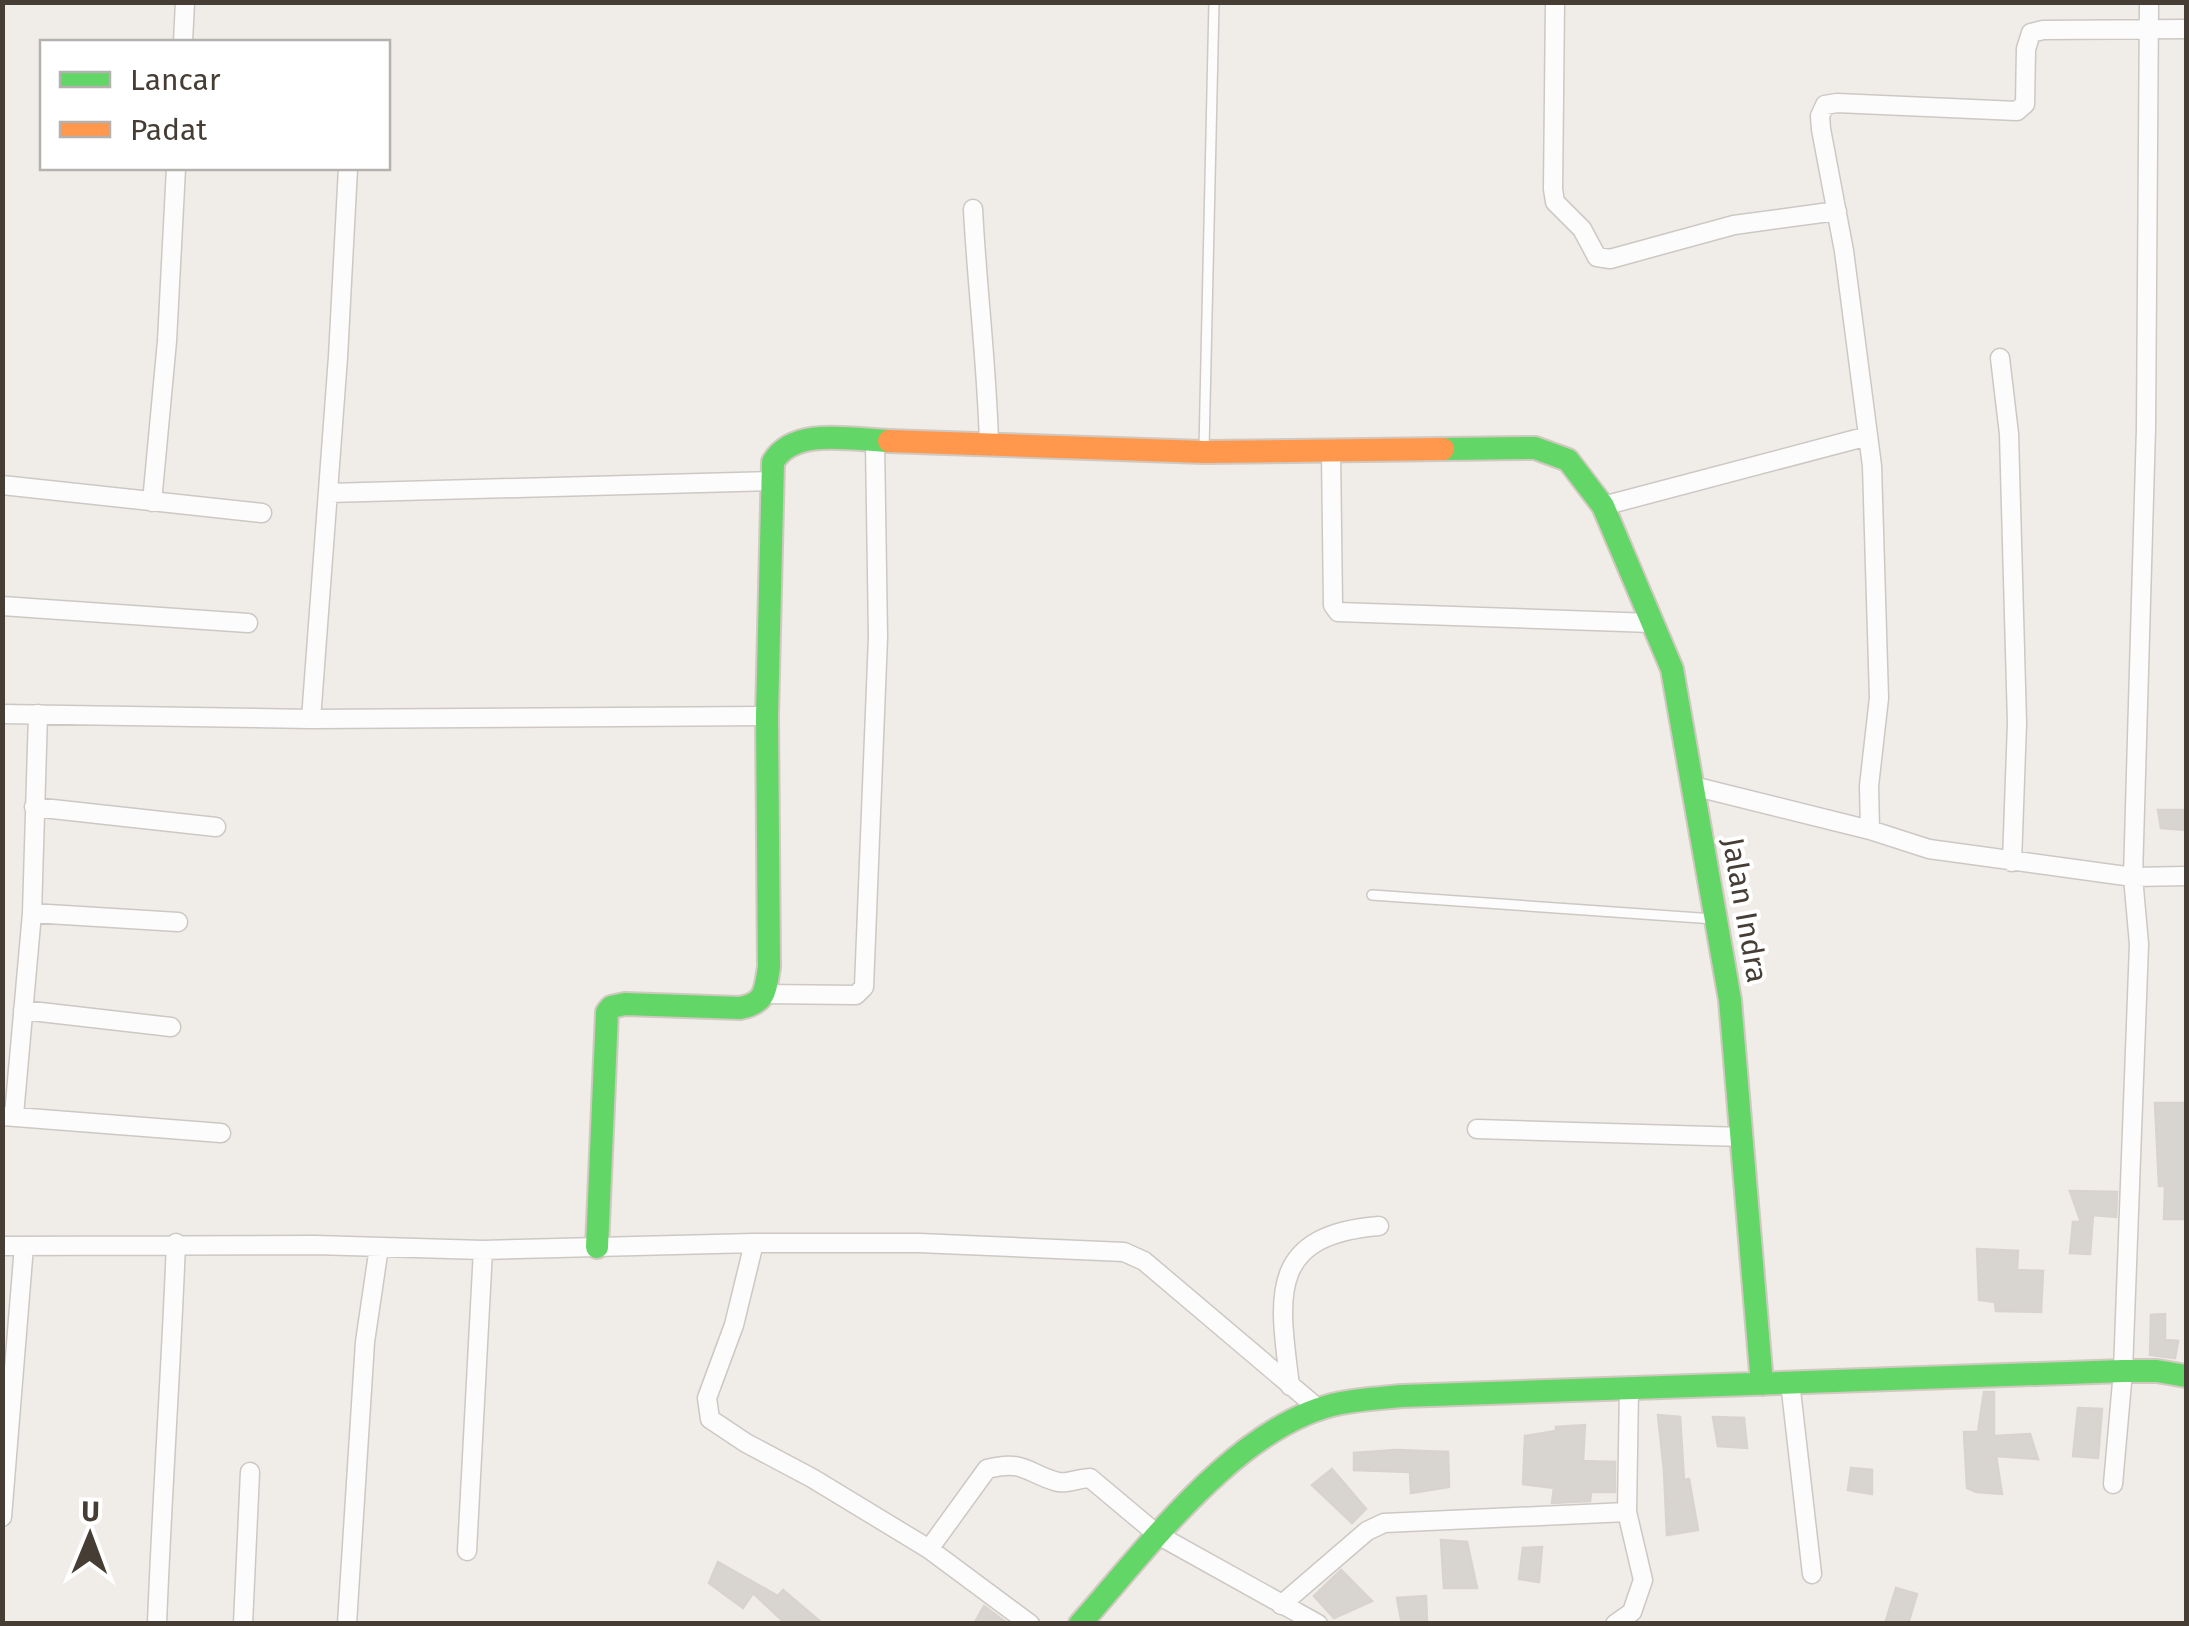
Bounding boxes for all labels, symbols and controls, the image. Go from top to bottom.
legend [40,40,390,170]
text: Lancar [130,62,221,98]
text: Padat [130,112,207,148]
street label: Jalan Indra [1715,835,1775,985]
north arrow [40,1486,140,1586]
text: U [81,1495,100,1528]

